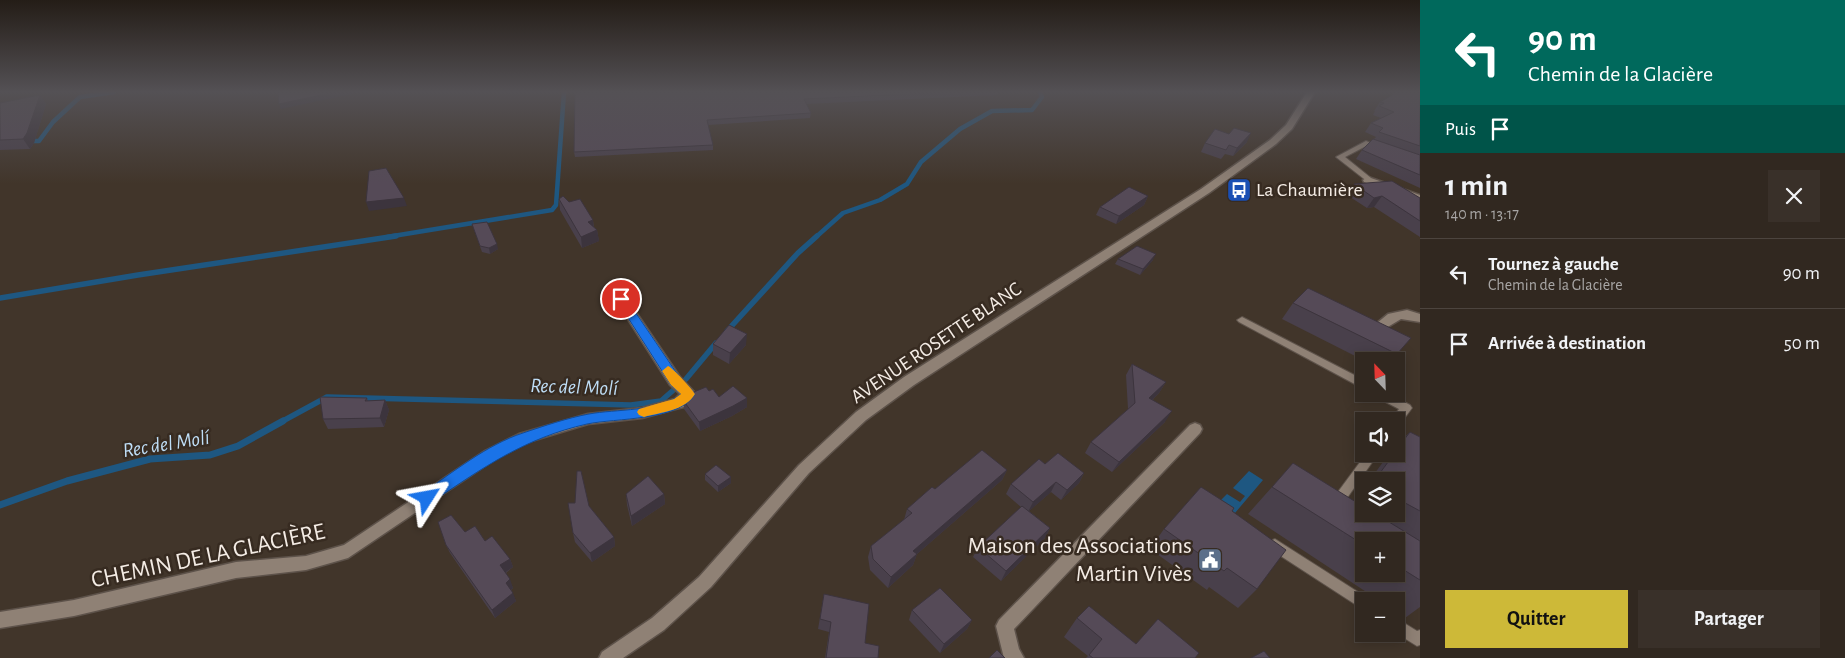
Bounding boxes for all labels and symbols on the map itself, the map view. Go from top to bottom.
bus stop icon: La Chaumière [1226,177,1252,203]
place label: La Chaumière [1256,180,1363,200]
pin [600,278,642,320]
street label: AVENUE ROSETTE BLANC [847,279,1025,407]
north arrow [1355,352,1405,402]
water label: Rec del Molí [530,375,620,399]
water label: Rec del Molí [121,427,212,461]
position arrow [400,471,452,523]
street label: CHEMIN DE LA GLACIÈRE [89,517,327,593]
place label: Maison des Associations Martin Vivès [967,534,1192,586]
public building icon: Maison des Associations Martin Vivès [1197,547,1223,573]

